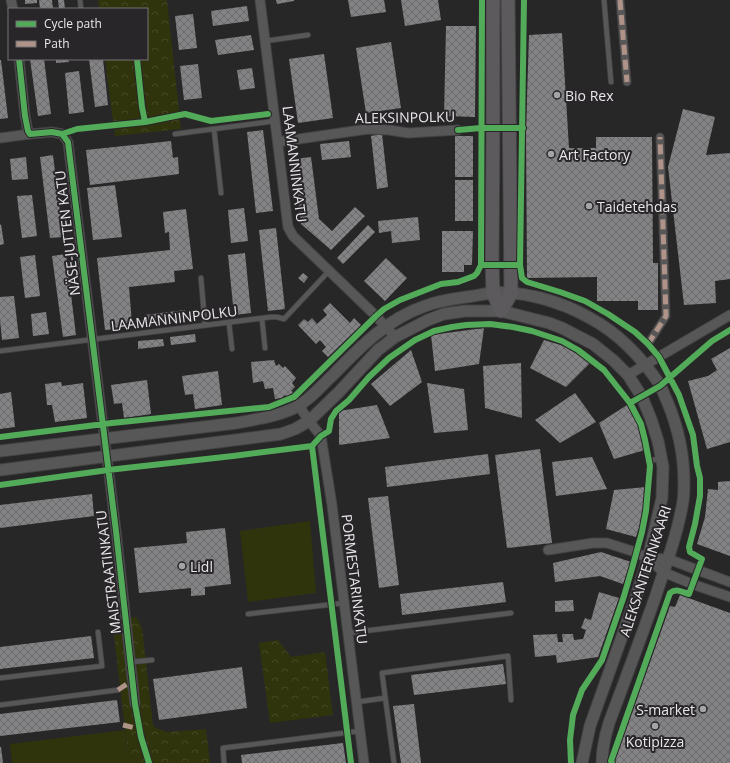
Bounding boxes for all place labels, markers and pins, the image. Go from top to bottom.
place label: Bio Rex [565,86,614,105]
marker: Bio Rex [552,90,562,100]
place label: Art Factory [559,145,631,164]
marker: Art Factory [546,149,556,159]
place label: Taidetehdas [597,197,677,216]
marker: Taidetehdas [584,201,594,211]
place label: Lidl [190,557,213,576]
marker: Lidl [177,561,187,571]
place label: S-market [636,700,695,719]
marker: S-market [698,704,708,714]
marker: Kotipizza [650,721,660,731]
place label: Kotipizza [626,732,684,751]

